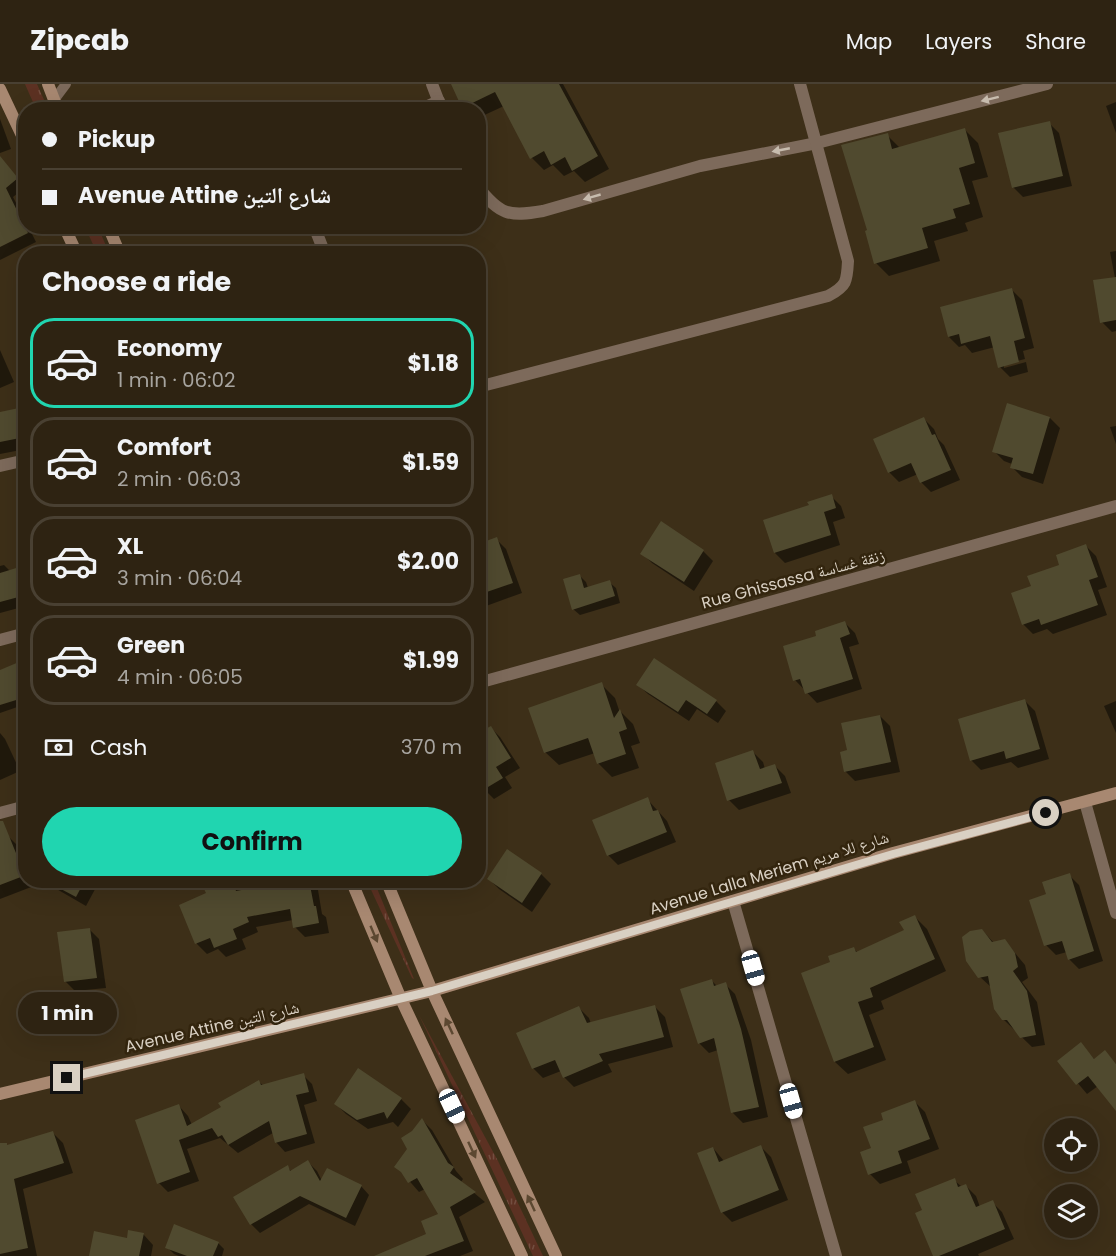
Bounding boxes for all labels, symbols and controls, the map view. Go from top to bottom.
text: Zipcab [30,21,129,60]
text: Map [846,27,892,56]
text: Layers [925,27,992,56]
text: Share [1025,27,1086,56]
one-way arrow [981,94,1000,104]
text: Pickup [78,124,155,155]
one-way arrow [771,146,790,155]
text: Avenue Attine شارع التين [78,180,331,211]
one-way arrow [583,193,601,202]
text: Choose a ride [42,263,231,300]
text: Economy [117,333,222,364]
icon: car [45,336,99,390]
text: $1.18 [408,348,459,379]
text: 1 min · 06:02 [117,366,236,394]
text: Comfort [117,432,211,463]
icon: car [45,435,99,489]
text: $1.59 [402,447,459,478]
text: 2 min · 06:03 [117,465,241,493]
text: XL [117,531,143,562]
icon: car [45,534,99,588]
street label: Rue Ghissassa زنقة غساسة [699,543,887,615]
text: $2.00 [397,546,459,577]
text: 3 min · 06:04 [117,564,242,592]
text: Green [117,630,185,661]
icon: car [45,633,99,687]
text: $1.99 [403,645,459,676]
text: 4 min · 06:05 [117,663,243,691]
icon: cash [42,731,75,764]
text: Cash [90,732,147,763]
text: 370 m [401,733,462,761]
route start [1032,799,1059,826]
button: Confirm [42,807,462,876]
street label: Avenue Lalla Meriem شارع للا مريم [647,826,891,920]
one-way arrow [369,926,379,944]
car [739,948,767,988]
callout: 1 min [17,991,116,1033]
street label: Avenue Attine شارع التين [123,996,301,1058]
text: 1 min [41,999,94,1027]
one-way arrow [444,1018,453,1035]
route end [53,1064,80,1091]
car [777,1081,805,1121]
car [436,1086,468,1126]
map controls [1044,1118,1098,1238]
button: locate [1044,1118,1098,1172]
one-way arrow [468,1141,477,1158]
button: layers [1044,1184,1098,1238]
one-way arrow [527,1194,536,1211]

